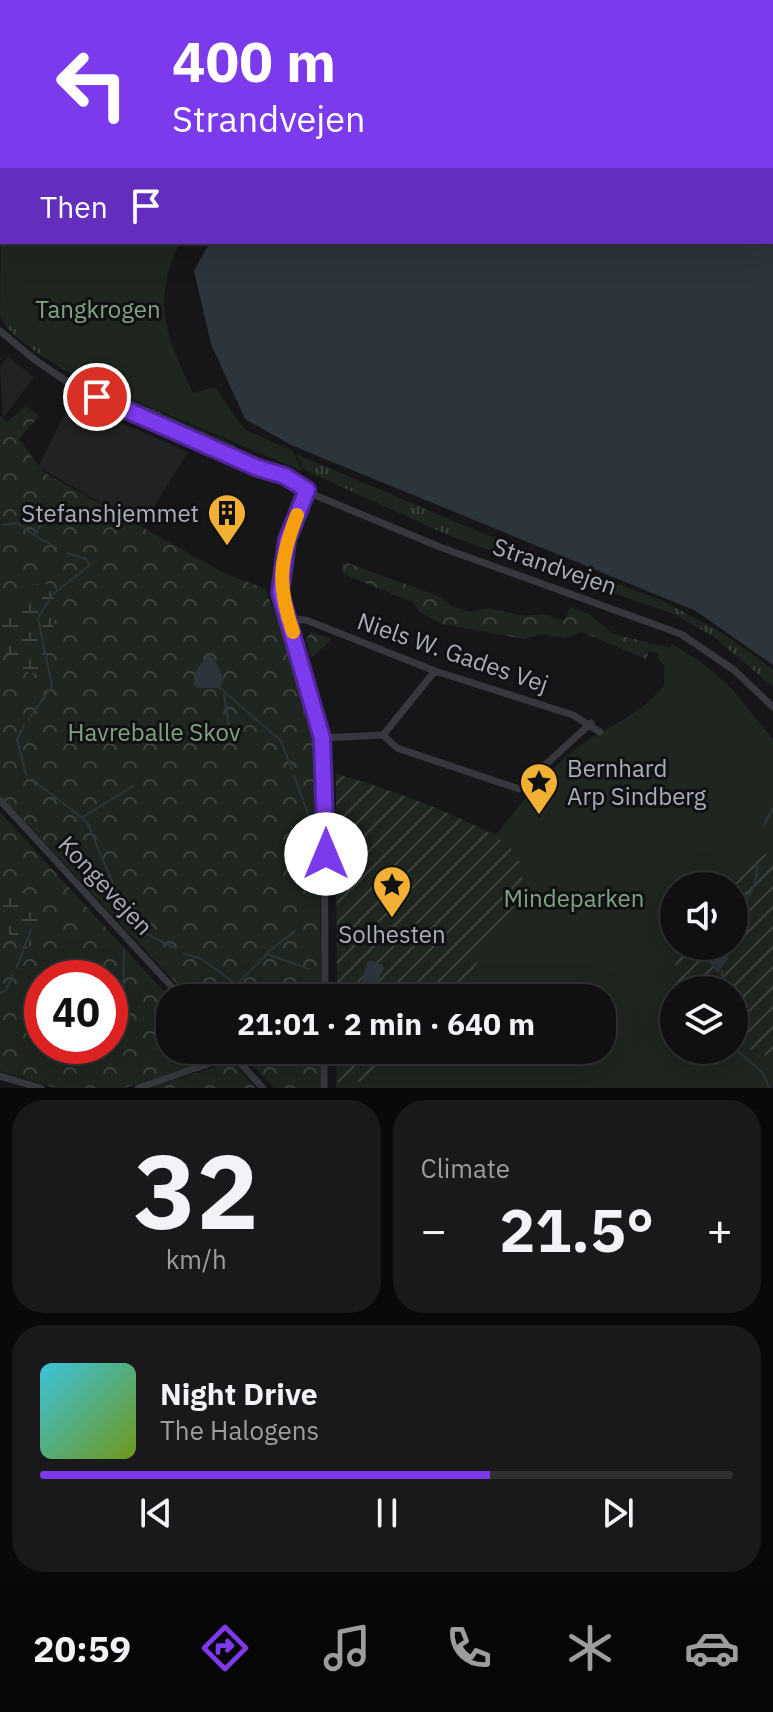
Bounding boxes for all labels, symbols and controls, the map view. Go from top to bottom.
text: 400 m [172,25,336,97]
icon: left [40,32,144,136]
text: Strandvejen [172,95,366,142]
icon: arrive [124,184,168,228]
text: Then [40,187,108,226]
park label: Tangkrogen [35,293,161,325]
pin [63,363,131,431]
icon: arrive [75,375,119,419]
building icon: Stefanshjemmet [206,492,248,547]
place label: Stefanshjemmet [21,497,199,529]
street label: Strandvejen [489,530,621,602]
street label: Niels W. Gades Vej [353,604,553,700]
park label: Havreballe Skov [67,716,241,748]
place label: Bernhard Arp Sindberg [567,752,707,812]
place icon: Bernhard Arp Sindberg [518,761,560,816]
position arrow [284,812,368,896]
street label: Kongevejen [52,828,160,942]
place icon: Solhesten [371,864,413,919]
map controls [660,872,748,1064]
button: sound [660,872,748,960]
park label: Mindeparken [504,882,644,914]
place label: Solhesten [338,918,446,950]
speed limit sign: 40 [24,960,128,1064]
button: layers [660,976,748,1064]
text: 21:01 · 2 min · 640 m [237,1004,535,1043]
text: 32 [134,1122,259,1258]
text: Climate [421,1151,510,1185]
text: 21.5° [499,1190,654,1269]
text: − [421,1201,447,1258]
text: + [707,1201,733,1258]
text: km/h [166,1242,227,1276]
text: Night Drive [160,1374,318,1413]
text: The Halogens [160,1413,319,1447]
icon: previous [134,1491,178,1535]
icon: pause [365,1491,409,1535]
icon: next [596,1491,640,1535]
icon: directions [197,1620,253,1676]
icon: music [319,1620,375,1676]
icon: phone [441,1620,497,1676]
icon: climate [562,1620,618,1676]
icon: car [684,1620,740,1676]
text: 20:59 [33,1625,131,1672]

